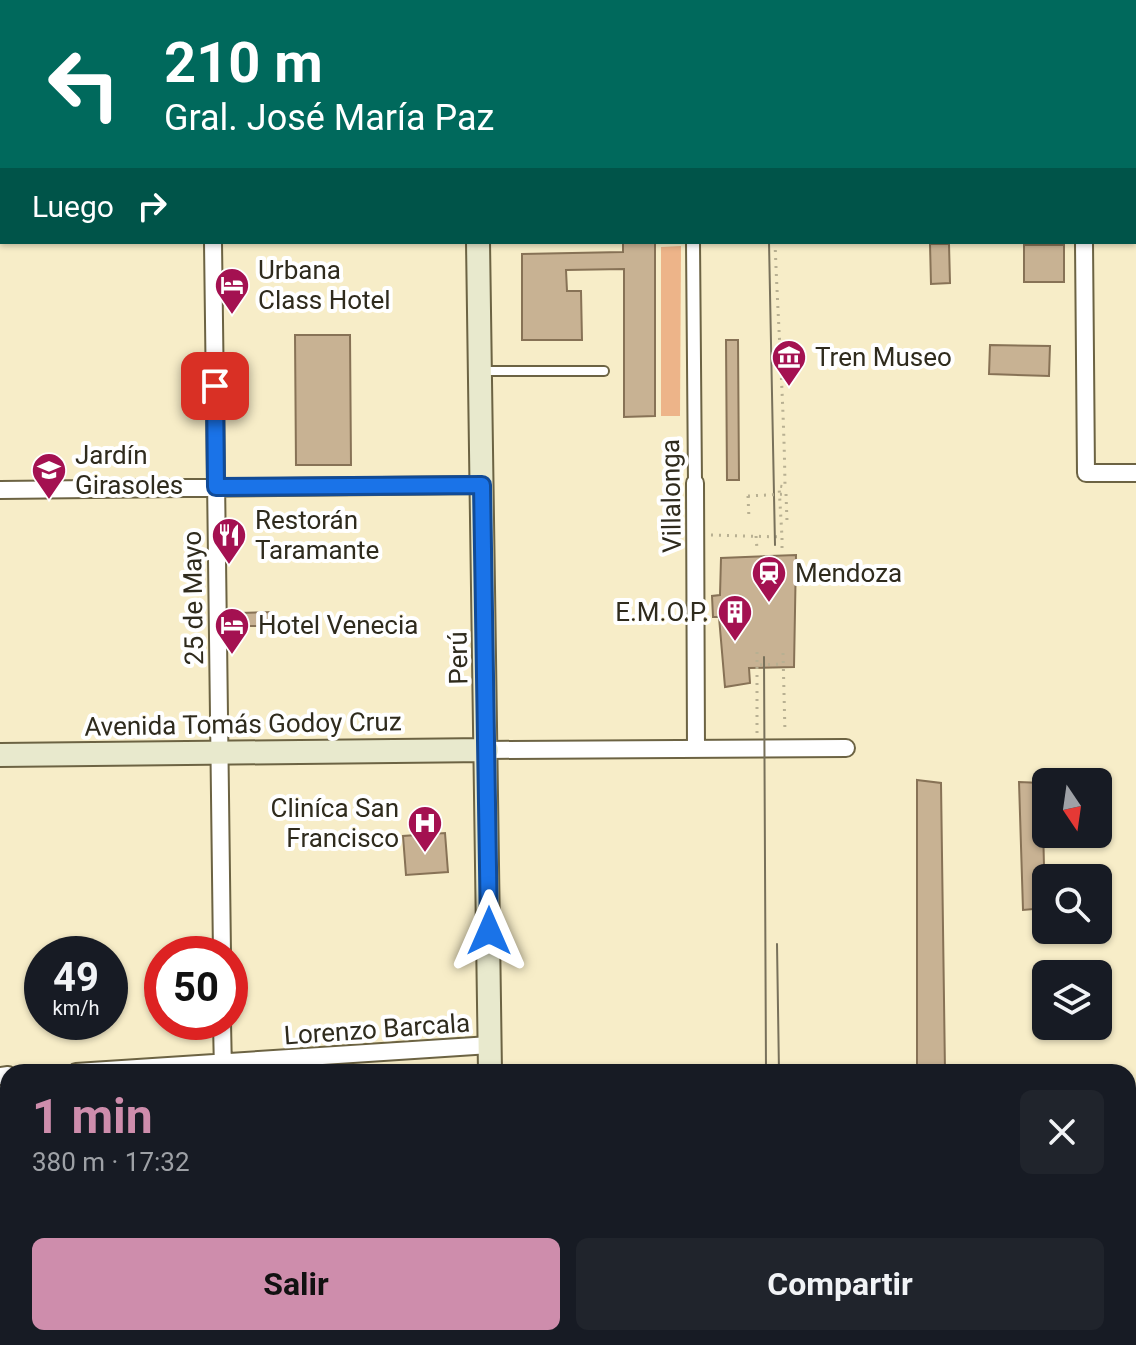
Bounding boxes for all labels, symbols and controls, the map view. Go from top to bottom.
text: 210 m [164,30,323,96]
icon: left [32,32,136,136]
text: Gral. José María Paz [164,97,494,139]
icon: right [130,184,174,228]
text: Luego [32,189,114,224]
place label: Urbana Class Hotel [258,255,391,315]
hotel icon: Urbana Class Hotel [213,266,251,316]
museum icon: Tren Museo [770,338,808,388]
place label: Tren Museo [815,342,952,372]
pin [181,352,249,420]
icon: arrive [193,364,237,408]
street label: Villalonga [655,439,687,553]
place label: Jardín Girasoles [75,440,183,500]
school or university icon: Jardín Girasoles [30,451,68,501]
place label: Restorán Taramante [255,505,379,565]
restaurant icon: Restorán Taramante [210,516,248,566]
street label: 25 de Mayo [177,531,209,665]
station icon: Mendoza [750,554,788,604]
place label: Mendoza [795,558,902,588]
building icon: E.M.O.P. [716,593,754,643]
place label: E.M.O.P. [615,597,709,627]
hotel icon: Hotel Venecia [213,606,251,656]
place label: Hotel Venecia [258,610,418,640]
street label: Perú [443,631,473,685]
street label: Avenida Tomás Godoy Cruz [84,706,402,742]
north arrow [1032,768,1112,848]
map controls [1032,768,1112,1040]
place label: Cliníca San Francisco [270,793,399,853]
hospital icon: Cliníca San Francisco [406,804,444,854]
button: search [1032,864,1112,944]
position arrow [447,889,531,973]
speed limit sign: 50 [144,936,248,1040]
text: 49 [53,954,99,1001]
button: layers [1032,960,1112,1040]
text: km/h [53,996,99,1020]
street label: Lorenzo Barcala [283,1008,471,1050]
text: 1 min [32,1088,153,1145]
button: close [1020,1090,1104,1174]
text: 380 m · 17:32 [32,1147,190,1177]
button: Salir [32,1238,560,1330]
button: Compartir [576,1238,1104,1330]

